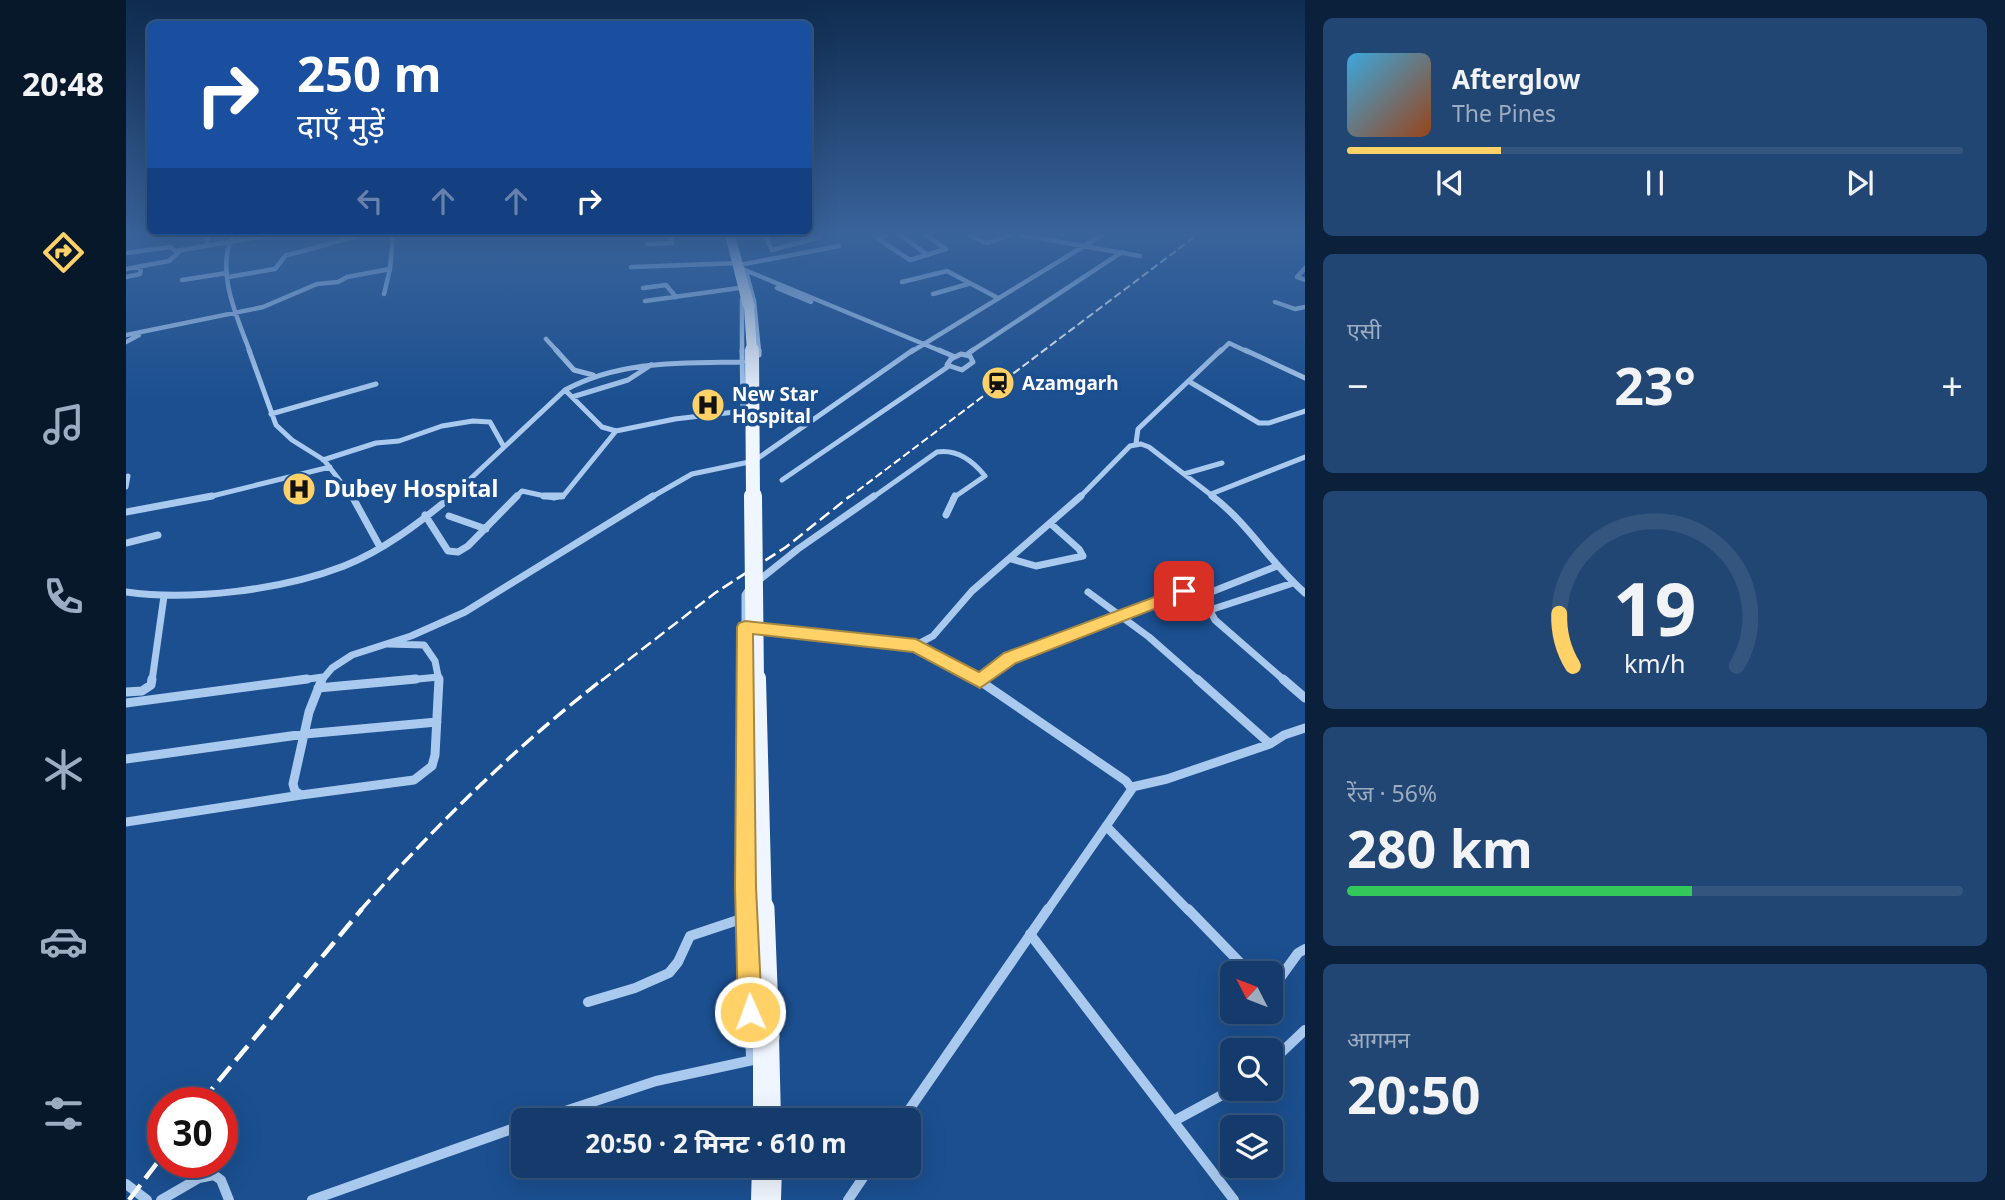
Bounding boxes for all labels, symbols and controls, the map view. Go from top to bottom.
text: 250 m [297,40,442,106]
icon: right [182,49,273,140]
text: Afterglow [1452,61,1580,97]
text: 20:48 [22,62,104,105]
text: The Pines [1452,97,1556,129]
text: दाएँ मुड़ें [297,103,385,146]
icon: previous [1431,164,1469,202]
icon: pause [1636,164,1674,202]
icon: next [1841,164,1879,202]
icon: left [351,182,389,220]
icon: ahead [424,182,462,220]
icon: ahead [497,182,535,220]
icon: right [570,182,608,220]
icon: directions [39,228,88,277]
text: एसी [1347,314,1381,346]
text: 23° [1614,349,1696,420]
text: − [1347,359,1369,411]
text: + [1941,359,1963,411]
station icon: Azamgarh [979,364,1017,402]
place label: Azamgarh [1022,370,1119,396]
place label: New Star Hospital [732,381,819,429]
hospital icon: New Star Hospital [689,386,727,424]
icon: music [39,400,88,449]
hospital icon: Dubey Hospital [280,470,318,508]
place label: Dubey Hospital [324,472,498,504]
text: 19 [1613,558,1697,657]
pin [1154,561,1214,621]
icon: phone [39,572,88,621]
icon: arrive [1165,572,1203,610]
text: km/h [1624,646,1686,680]
icon: climate [39,745,88,794]
text: रेंज · 56% [1347,777,1437,809]
text: 280 km [1347,812,1533,883]
icon: car [39,917,88,966]
north arrow [1220,961,1283,1024]
map controls [1220,961,1283,1178]
position arrow [713,975,787,1049]
text: आगमन [1347,1023,1410,1055]
button: search [1220,1038,1283,1101]
text: 20:50 [1347,1058,1481,1129]
speed limit sign: 30 [147,1087,238,1178]
icon: filters [39,1089,88,1138]
button: layers [1220,1115,1283,1178]
text: 20:50 · 2 मिनट · 610 m [585,1125,847,1161]

